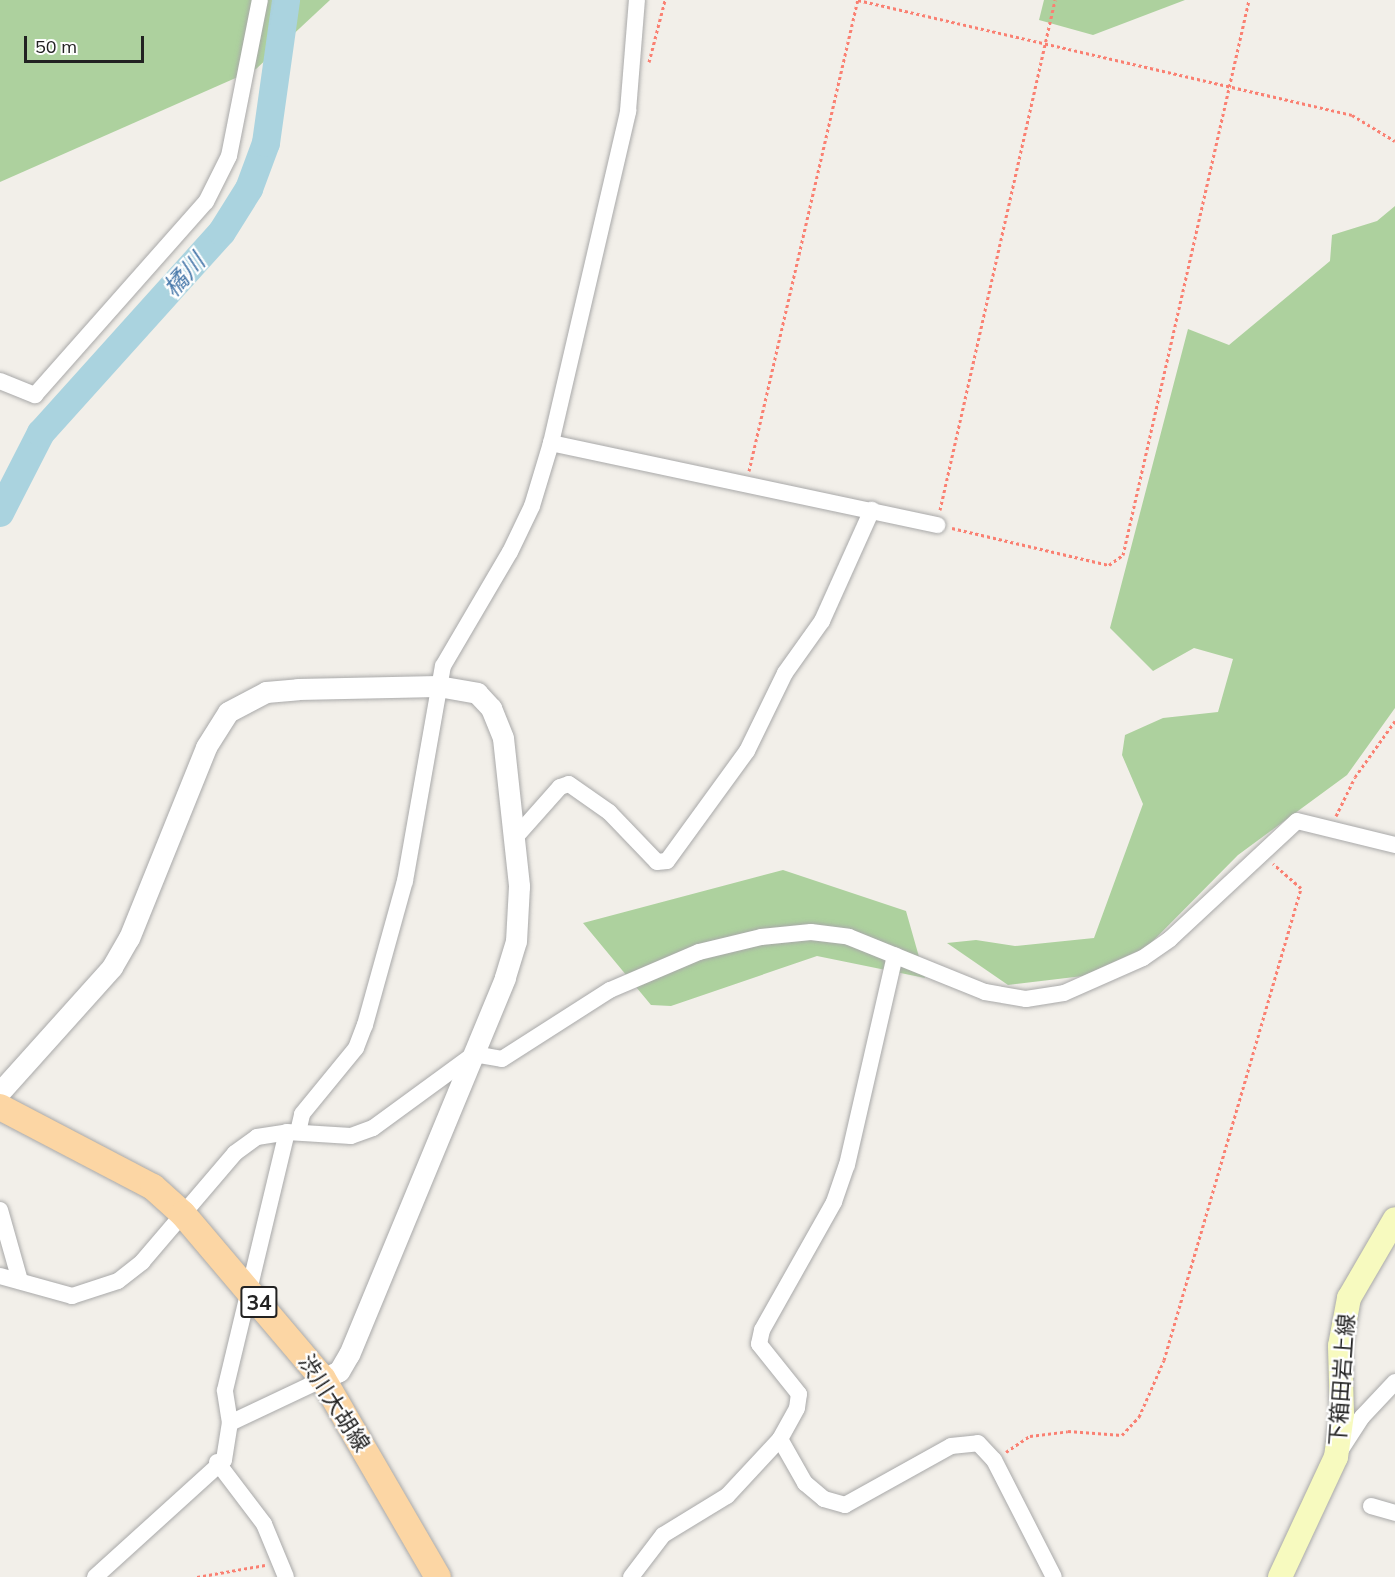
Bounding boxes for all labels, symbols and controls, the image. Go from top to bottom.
scale bar [27,24,147,62]
text: 50 m [35,35,77,58]
water label: 橘川 [157,248,211,302]
road number: 34 [240,1284,278,1320]
street label: 下箱田岩上線 [1324,1313,1360,1447]
street label: 渋川大胡線 [293,1350,375,1456]

